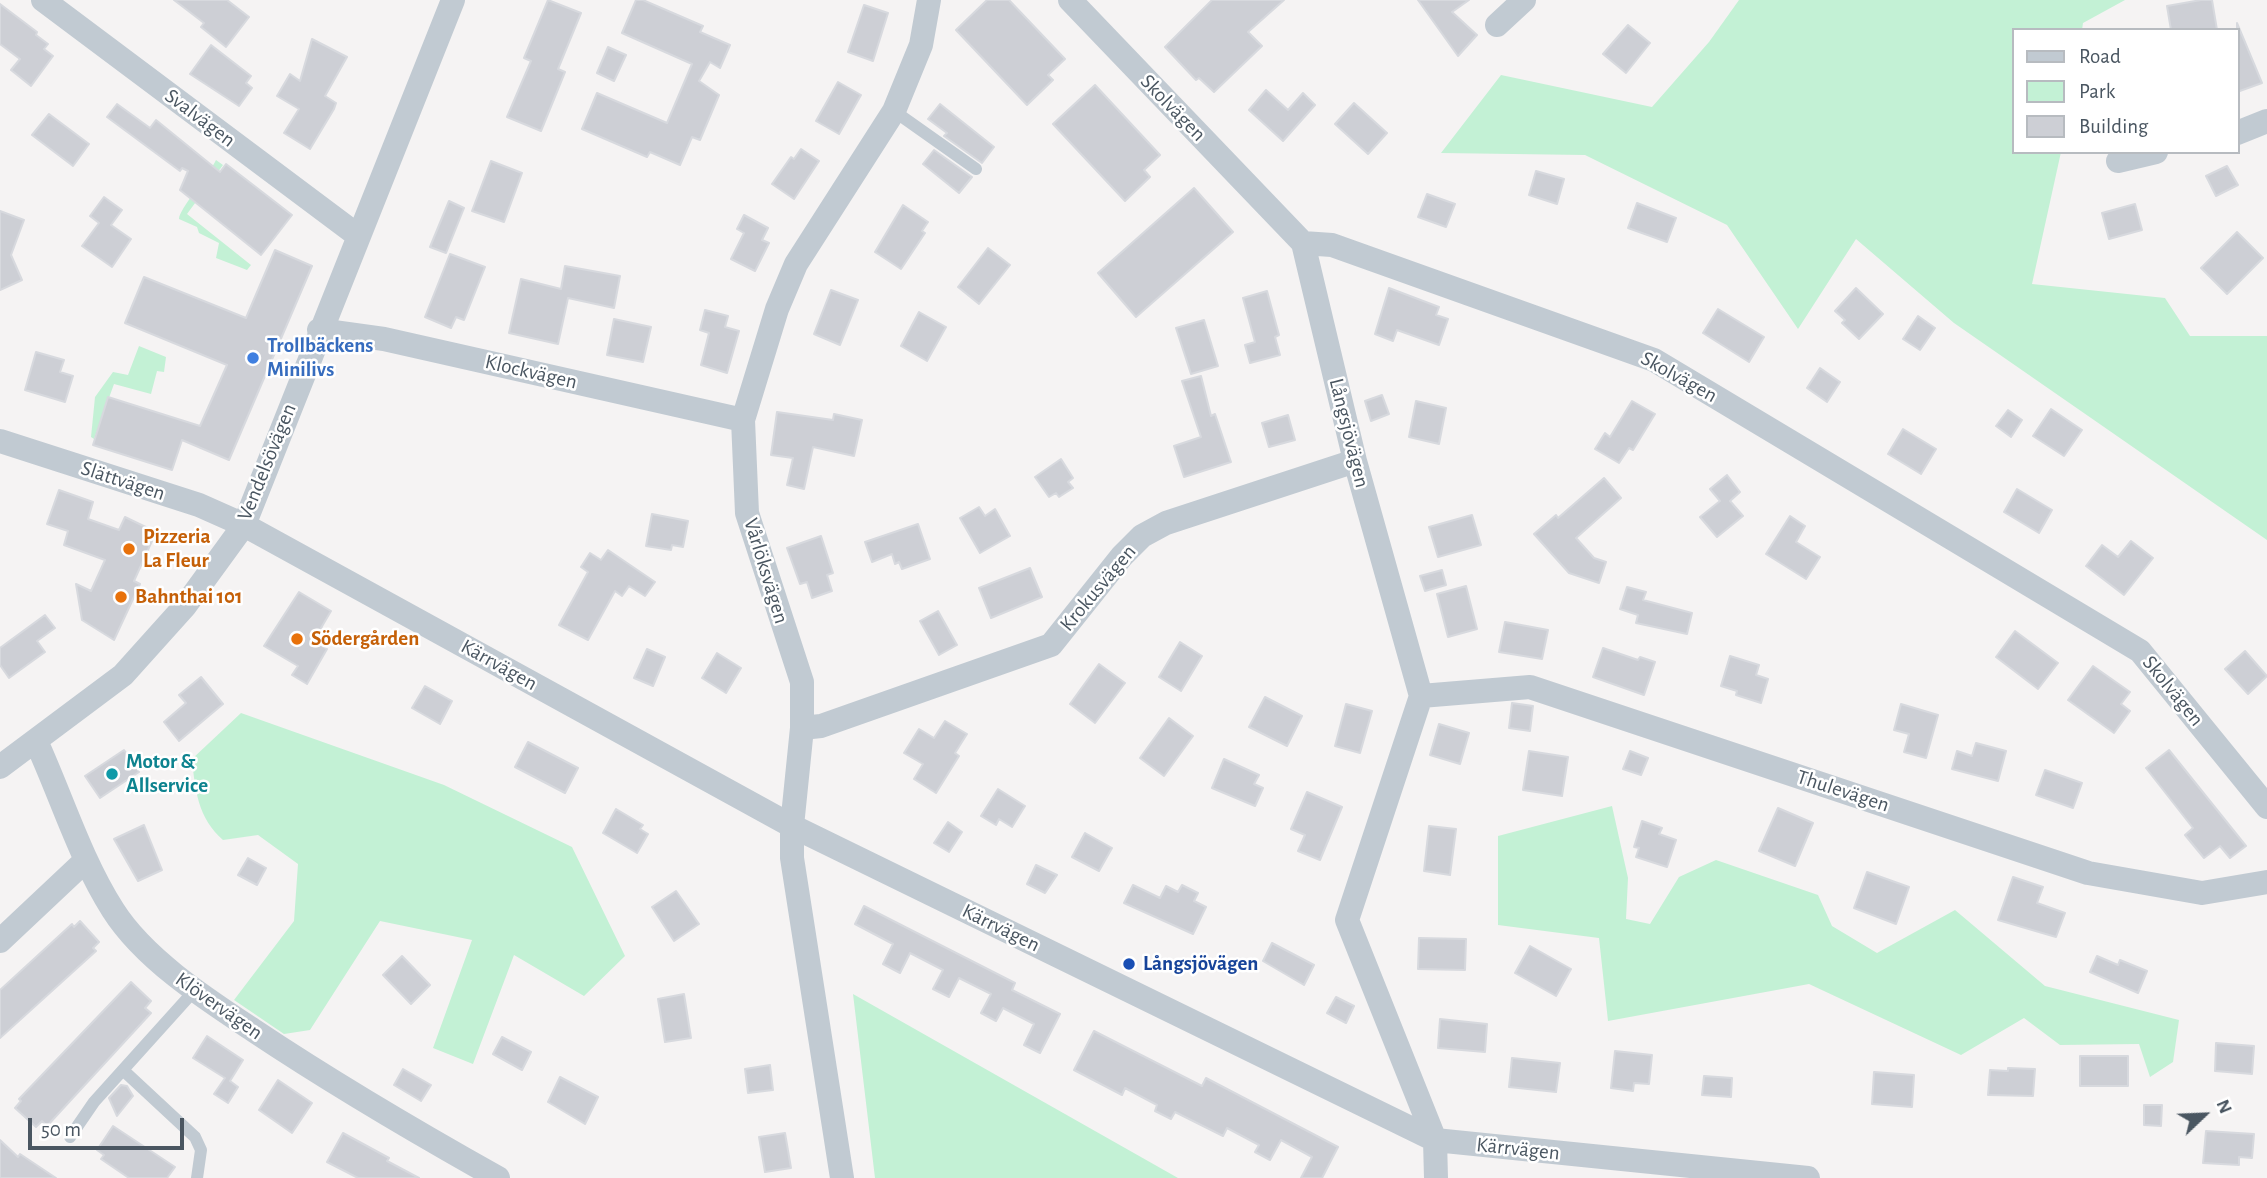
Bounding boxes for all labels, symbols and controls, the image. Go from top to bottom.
legend [2011,28,2239,154]
text: Road [2079,46,2121,67]
street label: Skolvägen [1135,69,1211,147]
text: Park [2079,81,2115,102]
street label: Svalvägen [160,83,240,153]
text: Building [2079,116,2148,137]
place label: Trollbäckens Minilivs [267,333,373,383]
street label: Skolvägen [1636,346,1722,408]
street label: Klockvägen [483,349,579,395]
marker: Trollbäckens Minilivs [245,350,261,366]
street label: Långsjövägen [1323,376,1375,490]
street label: Vendelsövägen [232,400,302,524]
street label: Slättvägen [78,456,168,506]
street label: Vårlöksvägen [738,515,794,627]
place label: Pizzeria La Fleur [143,524,211,574]
street label: Krokusvägen [1054,540,1142,636]
marker: Pizzeria La Fleur [121,541,137,557]
place label: Bahnthai 101 [135,584,243,610]
marker: Bahnthai 101 [113,589,129,605]
place label: Södergården [311,626,419,652]
marker: Södergården [289,631,305,647]
street label: Kärrvägen [456,634,542,696]
street label: Skolvägen [2137,651,2209,731]
place label: Motor & Allservice [126,749,208,799]
street label: Thulevägen [1794,764,1892,818]
marker: Motor & Allservice [104,766,120,782]
street label: Kärrvägen [958,898,1044,958]
place label: Långsjövägen [1143,951,1258,977]
marker: Långsjövägen [1121,956,1137,972]
street label: Klövervägen [170,967,268,1045]
north arrow [2169,1080,2239,1150]
text: N [2212,1097,2235,1116]
scale bar [32,1104,187,1148]
text: 50 m [41,1119,81,1140]
street label: Kärrvägen [1475,1132,1561,1166]

